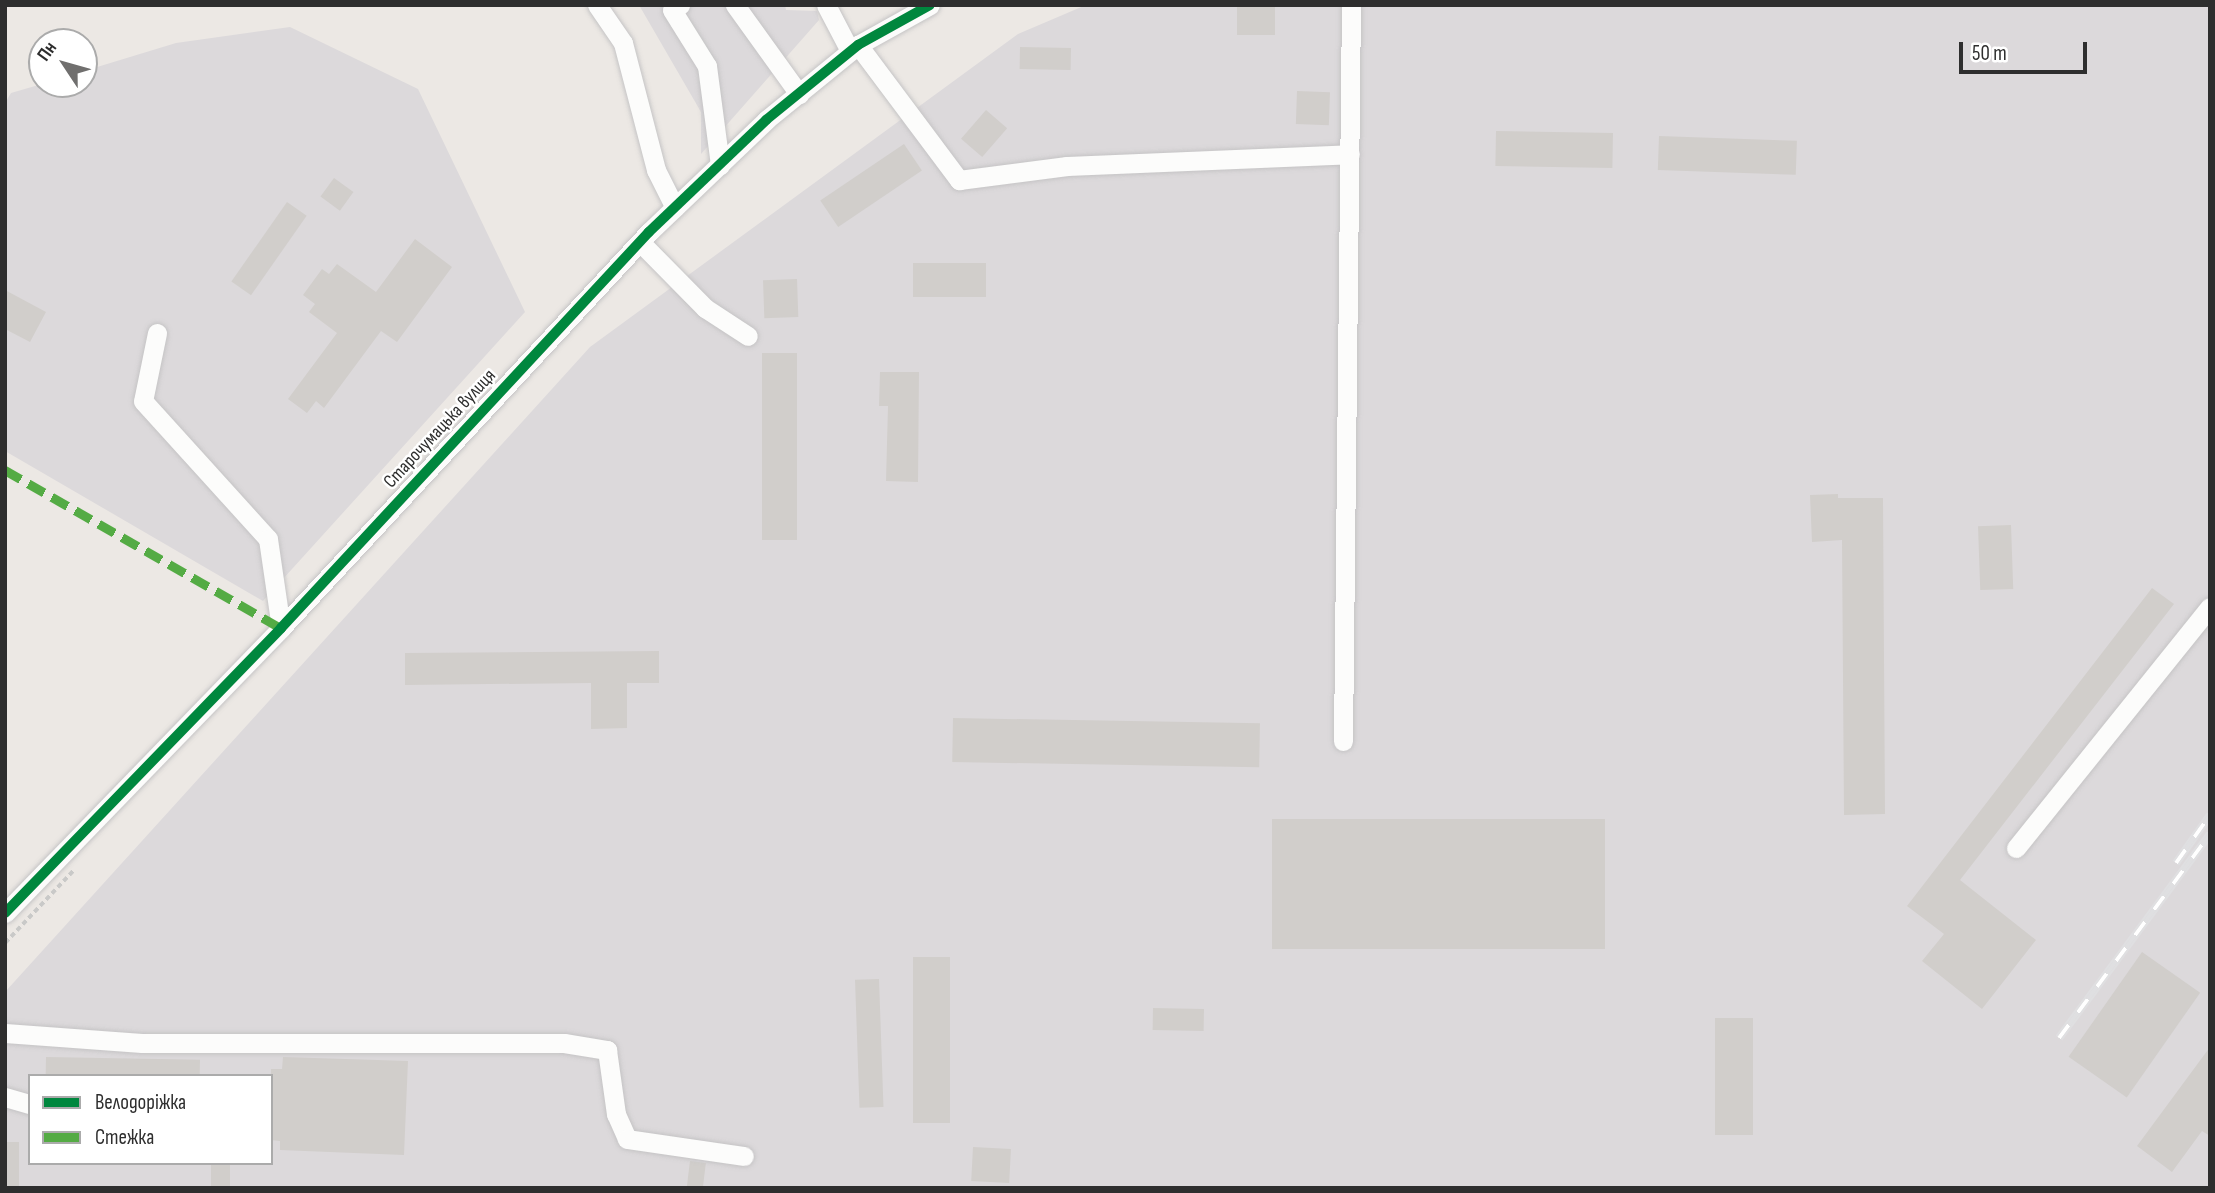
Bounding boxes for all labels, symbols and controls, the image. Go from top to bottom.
north arrow [28,28,98,98]
scale bar [1963,28,2091,72]
text: Пн [33,37,62,66]
text: 50 m [1972,41,2007,66]
street label: Старочумацька вулиця [379,365,501,493]
legend [28,1074,273,1165]
text: Велодоріжка [95,1090,186,1115]
text: Стежка [95,1125,154,1150]

